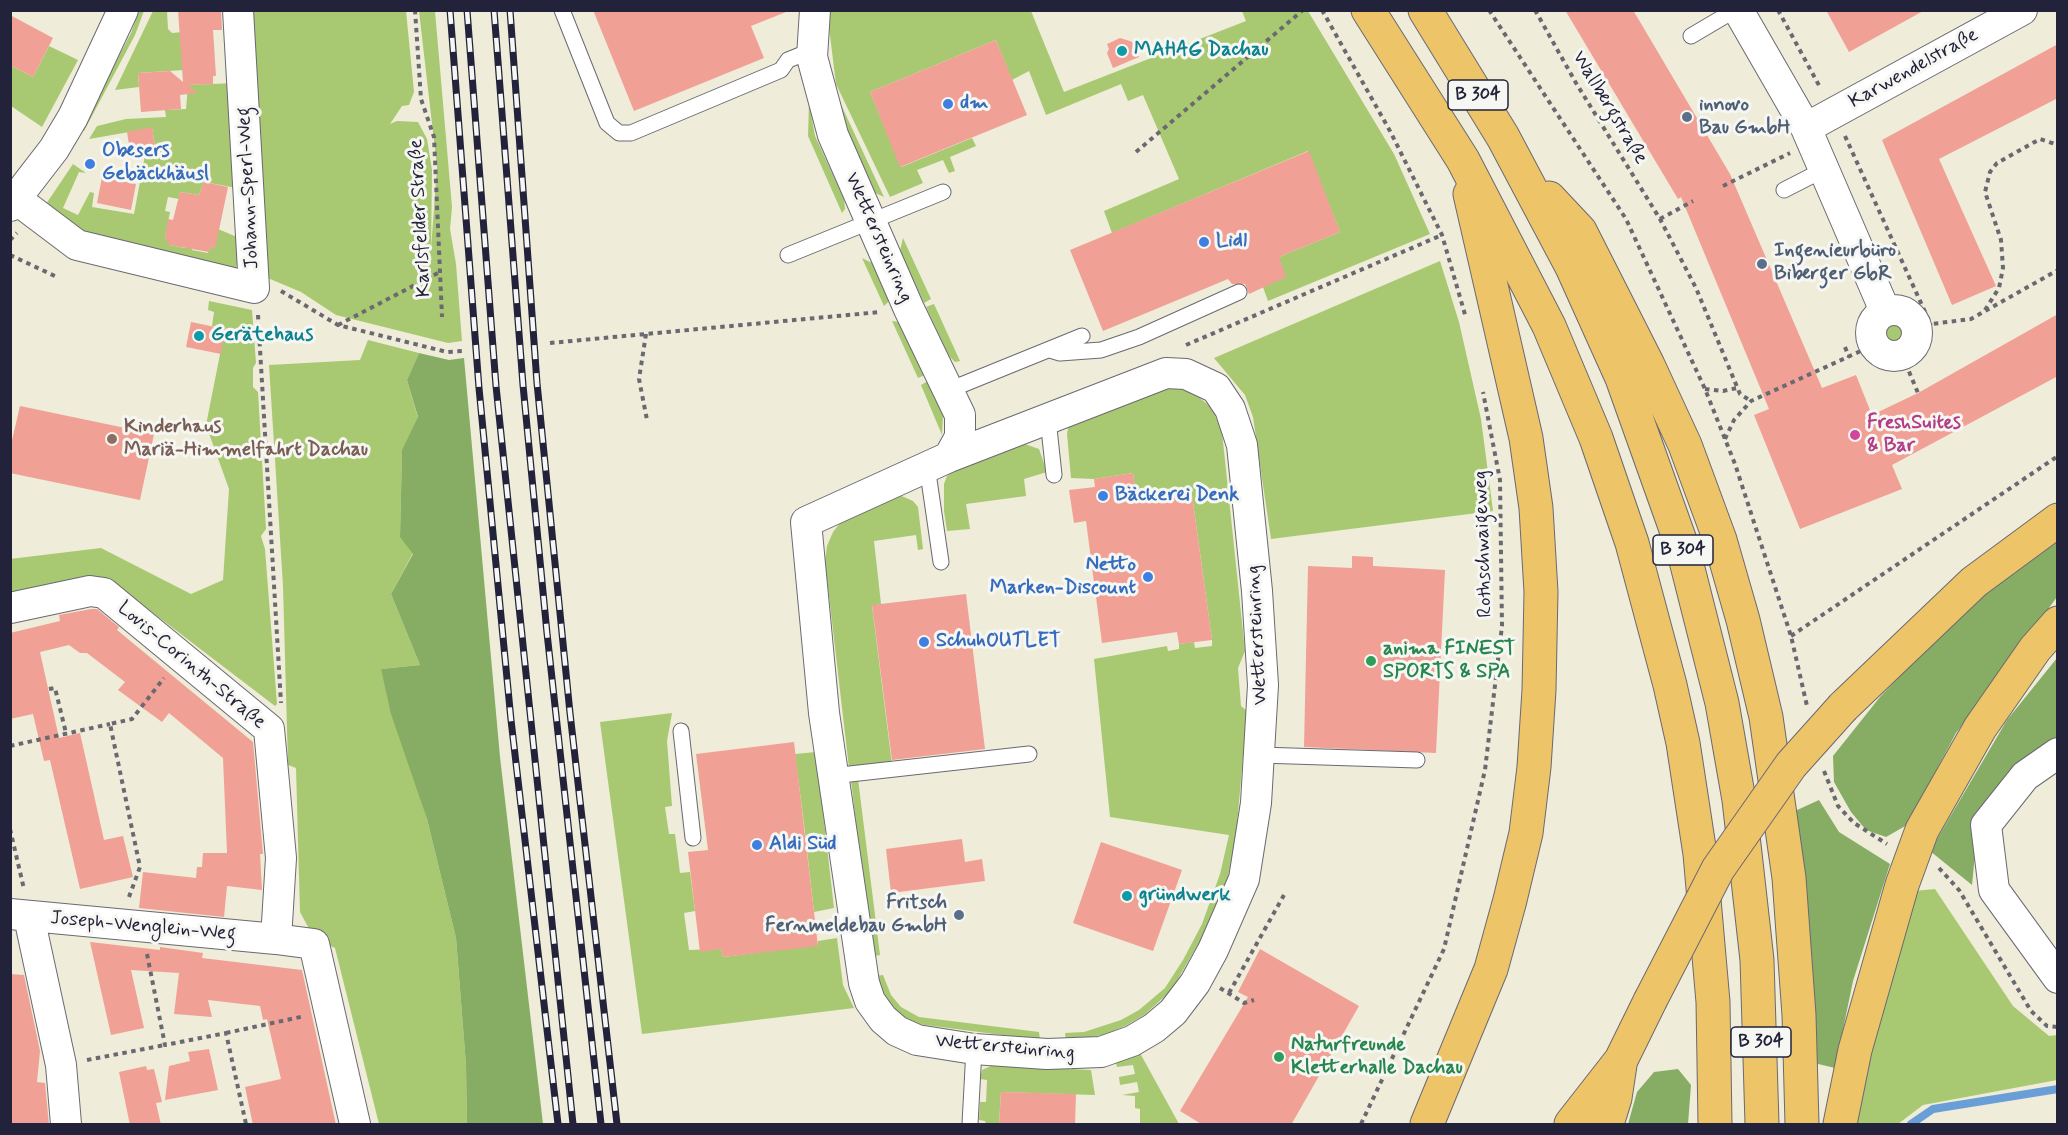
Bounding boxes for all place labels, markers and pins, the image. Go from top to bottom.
place label: MAHAG Dachau [1134,39,1268,63]
marker: MAHAG Dachau [1115,44,1129,58]
place label: dm [960,92,988,116]
place label: innovo Bau GmbH [1699,94,1790,141]
marker: dm [941,97,955,111]
marker: innovo Bau GmbH [1680,110,1694,124]
place label: Obesers Gebäckhäusl [102,140,209,187]
marker: Obesers Gebäckhäusl [83,157,97,171]
place label: Lidl [1216,230,1247,254]
marker: Lidl [1197,235,1211,249]
place label: Ingenieurbüro Biberger GbR [1774,240,1896,287]
marker: Ingenieurbüro Biberger GbR [1755,257,1769,271]
place label: Gerätehaus [211,324,313,348]
marker: Gerätehaus [192,329,206,343]
place label: FreshSuites & Bar [1867,412,1961,459]
place label: Kinderhaus Mariä-Himmelfahrt Dachau [124,416,368,463]
marker: FreshSuites & Bar [1848,428,1862,442]
marker: Kinderhaus Mariä-Himmelfahrt Dachau [105,432,119,446]
place label: Bäckerei Denk [1115,484,1239,508]
marker: Bäckerei Denk [1096,489,1110,503]
place label: Netto Marken-Discount [990,554,1136,601]
marker: Netto Marken-Discount [1141,570,1155,584]
place label: SchuhOUTLET [936,630,1061,654]
marker: SchuhOUTLET [917,635,931,649]
place label: anima FINEST SPORTS & SPA [1383,638,1515,685]
marker: anima FINEST SPORTS & SPA [1364,654,1378,668]
place label: Aldi Süd [769,833,836,857]
marker: Aldi Süd [750,838,764,852]
place label: gründwerk [1139,884,1231,908]
marker: gründwerk [1120,889,1134,903]
place label: Fritsch Fernmeldebau GmbH [765,892,947,939]
marker: Fritsch Fernmeldebau GmbH [952,908,966,922]
place label: Naturfreunde Kletterhalle Dachau [1291,1034,1463,1081]
marker: Naturfreunde Kletterhalle Dachau [1272,1050,1286,1064]

